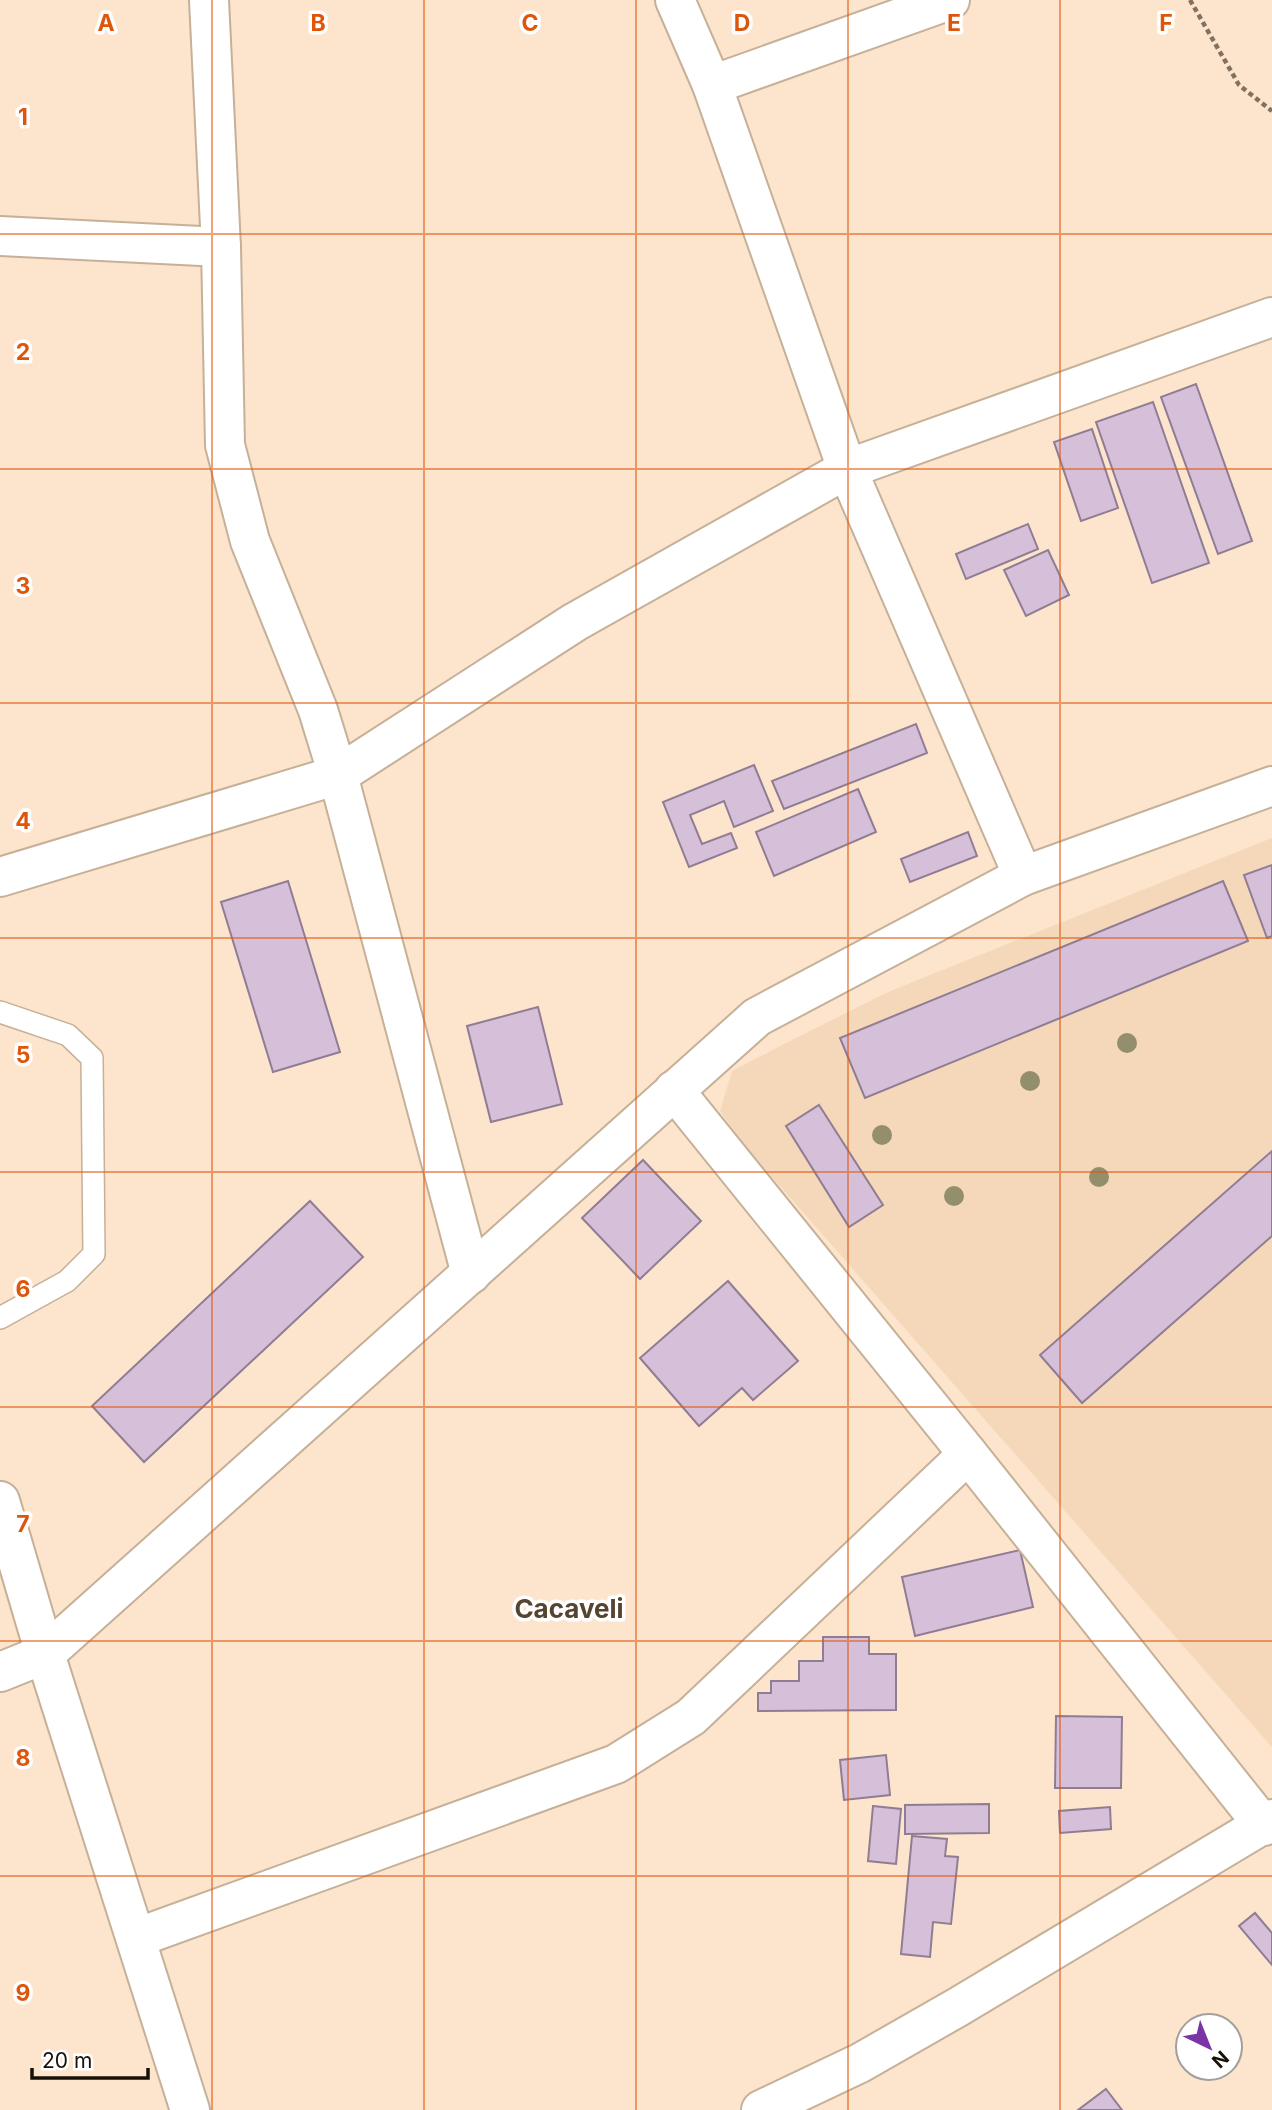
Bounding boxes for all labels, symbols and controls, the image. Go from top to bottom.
text: A [97,9,115,37]
text: B [310,9,326,37]
text: C [521,9,539,37]
text: D [734,9,750,37]
text: E [947,9,961,37]
text: F [1159,9,1173,37]
text: 1 [18,103,28,131]
text: 2 [16,338,30,366]
text: 3 [16,572,30,600]
text: 4 [15,807,31,835]
text: 5 [16,1041,30,1069]
text: 6 [16,1275,30,1303]
text: 7 [16,1510,30,1538]
district label: Cacaveli [514,1593,624,1624]
text: 8 [16,1744,30,1772]
text: 9 [16,1979,30,2007]
north arrow [1174,2012,1244,2082]
scale bar [32,2036,147,2080]
text: N [1207,2046,1233,2072]
text: 20 m [42,2048,92,2073]

